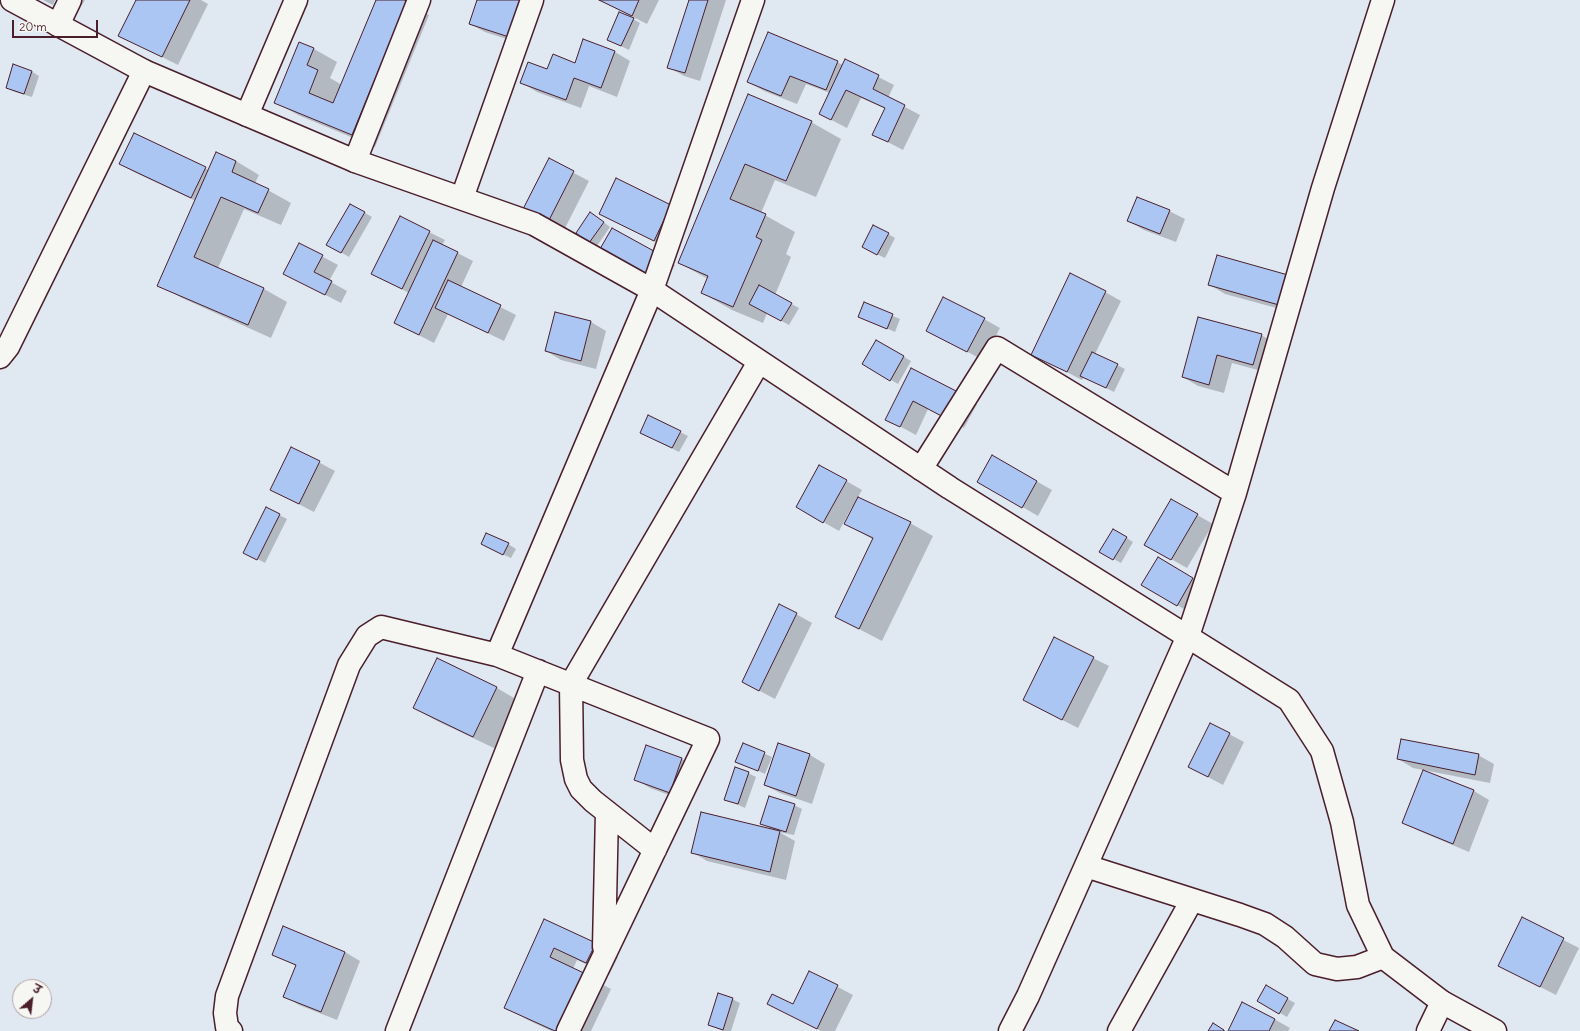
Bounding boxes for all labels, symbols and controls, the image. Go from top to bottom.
scale bar [14,12,100,38]
text: 20 m [19,19,47,34]
north arrow [12,979,52,1019]
text: उ [31,981,44,997]

